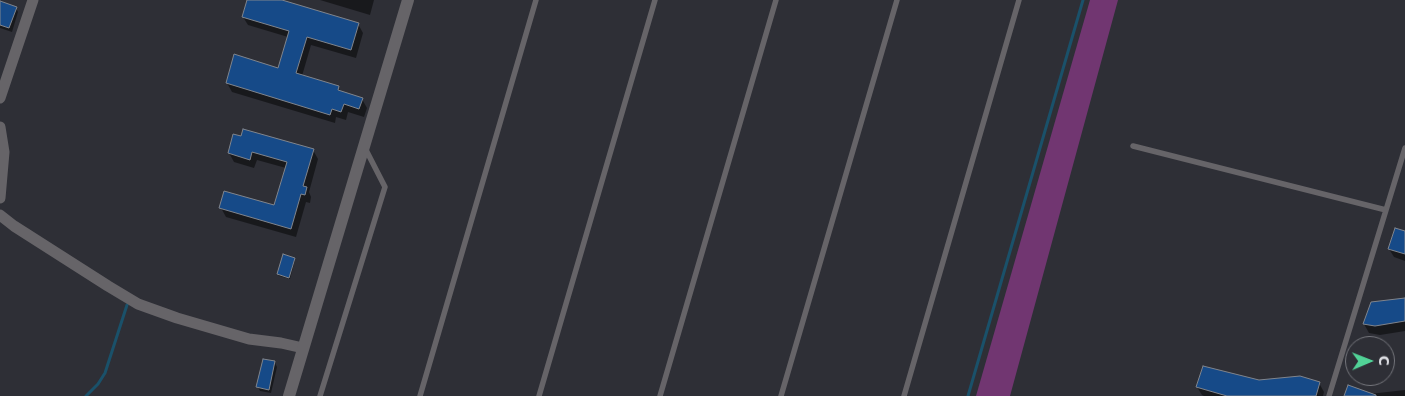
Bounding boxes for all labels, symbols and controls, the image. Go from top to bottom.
north arrow [1345,336,1395,386]
text: С [1376,355,1392,366]

